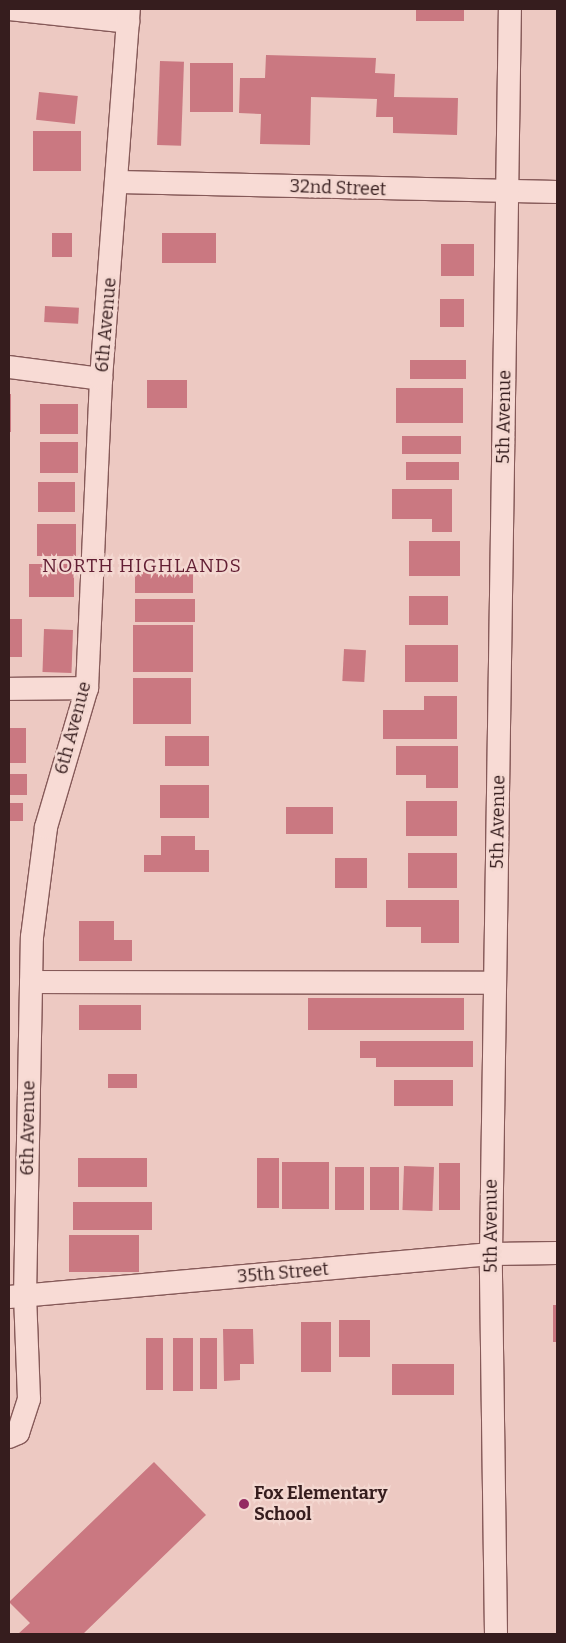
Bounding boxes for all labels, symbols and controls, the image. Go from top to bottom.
street label: 32nd Street [289,176,387,200]
street label: 6th Avenue [91,277,121,373]
street label: 5th Avenue [492,370,516,464]
district label: NORTH HIGHLANDS [40,555,244,577]
street label: 6th Avenue [50,679,96,777]
street label: 5th Avenue [486,775,510,869]
street label: 6th Avenue [16,1080,40,1176]
street label: 5th Avenue [480,1179,502,1273]
street label: 35th Street [236,1258,330,1288]
place label: Fox Elementary School [254,1483,388,1526]
marker: Fox Elementary School [238,1498,250,1510]

